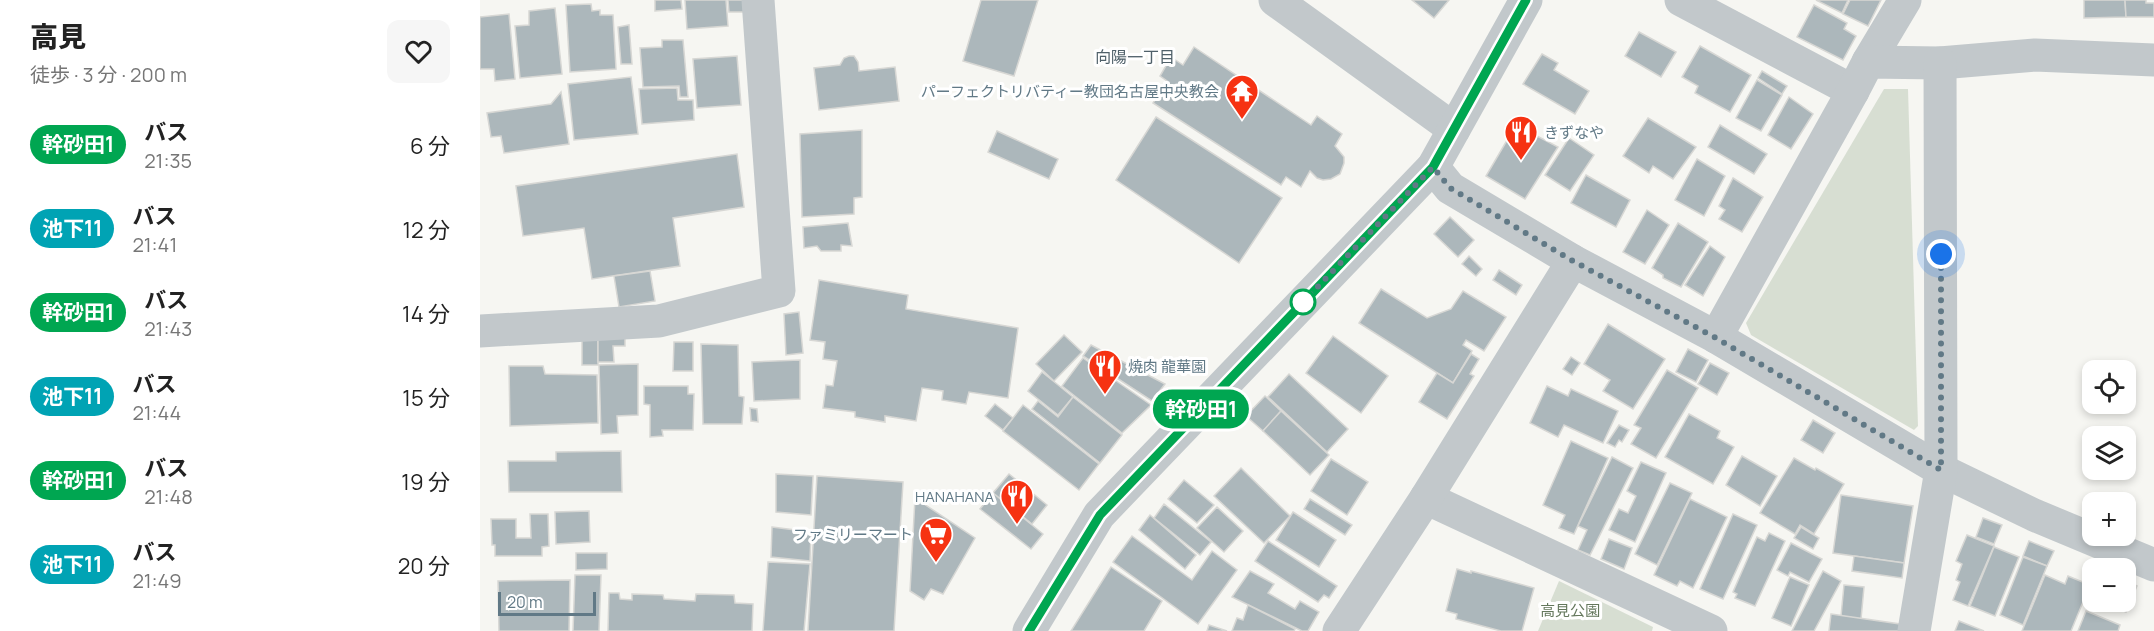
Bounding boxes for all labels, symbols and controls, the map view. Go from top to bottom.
text: 高見 [30,17,86,55]
button: heart [387,20,450,83]
district label: 向陽一丁目 [1095,46,1175,68]
text: 徒歩 · 3 分 · 200 m [30,61,187,88]
temple icon: パーフェクトリバティー教団名古屋中央教会 [1224,73,1260,120]
place label: パーフェクトリバティー教団名古屋中央教会 [921,81,1219,102]
restaurant icon: きずなや [1503,114,1539,161]
text: バス [144,117,188,147]
place label: きずなや [1544,122,1604,143]
text: 幹砂田1 [42,130,114,158]
text: 6 分 [410,131,450,161]
text: 21:35 [144,147,192,174]
text: バス [132,201,176,231]
text: 池下11 [42,214,102,242]
text: 12 分 [402,215,450,245]
text: 21:41 [132,231,177,258]
your location [1926,239,1956,269]
text: バス [144,285,188,315]
unlabelled marker [1290,289,1316,315]
text: 幹砂田1 [42,298,114,326]
text: 14 分 [402,299,450,329]
text: 21:43 [144,315,192,342]
restaurant icon: 焼肉 龍華園 [1087,348,1123,395]
place label: 焼肉 龍華園 [1128,356,1206,377]
map controls [2082,360,2136,612]
button: locate [2082,360,2136,414]
text: バス [132,369,176,399]
text: 池下11 [42,382,102,410]
text: 15 分 [402,383,450,413]
line badge: 幹砂田1 [1159,390,1243,428]
text: 幹砂田1 [1165,395,1237,423]
text: 21:44 [132,399,181,426]
button: layers [2082,426,2136,480]
text: バス [144,453,188,483]
text: 幹砂田1 [42,466,114,494]
text: 19 分 [401,467,450,497]
restaurant icon: HANAHANA [999,478,1035,525]
text: 21:48 [144,483,193,510]
place label: HANAHANA [915,486,994,507]
button: + [2082,492,2136,546]
supermarket icon: ファミリーマート [918,516,954,563]
place label: ファミリーマート [793,524,913,545]
text: バス [132,537,176,567]
text: 池下11 [42,550,102,578]
text: 20 分 [398,551,450,581]
button: − [2082,558,2136,612]
text: 21:49 [132,567,182,594]
scale bar [498,589,596,616]
text: 20 m [507,591,543,613]
park label: 高見公園 [1540,600,1600,621]

